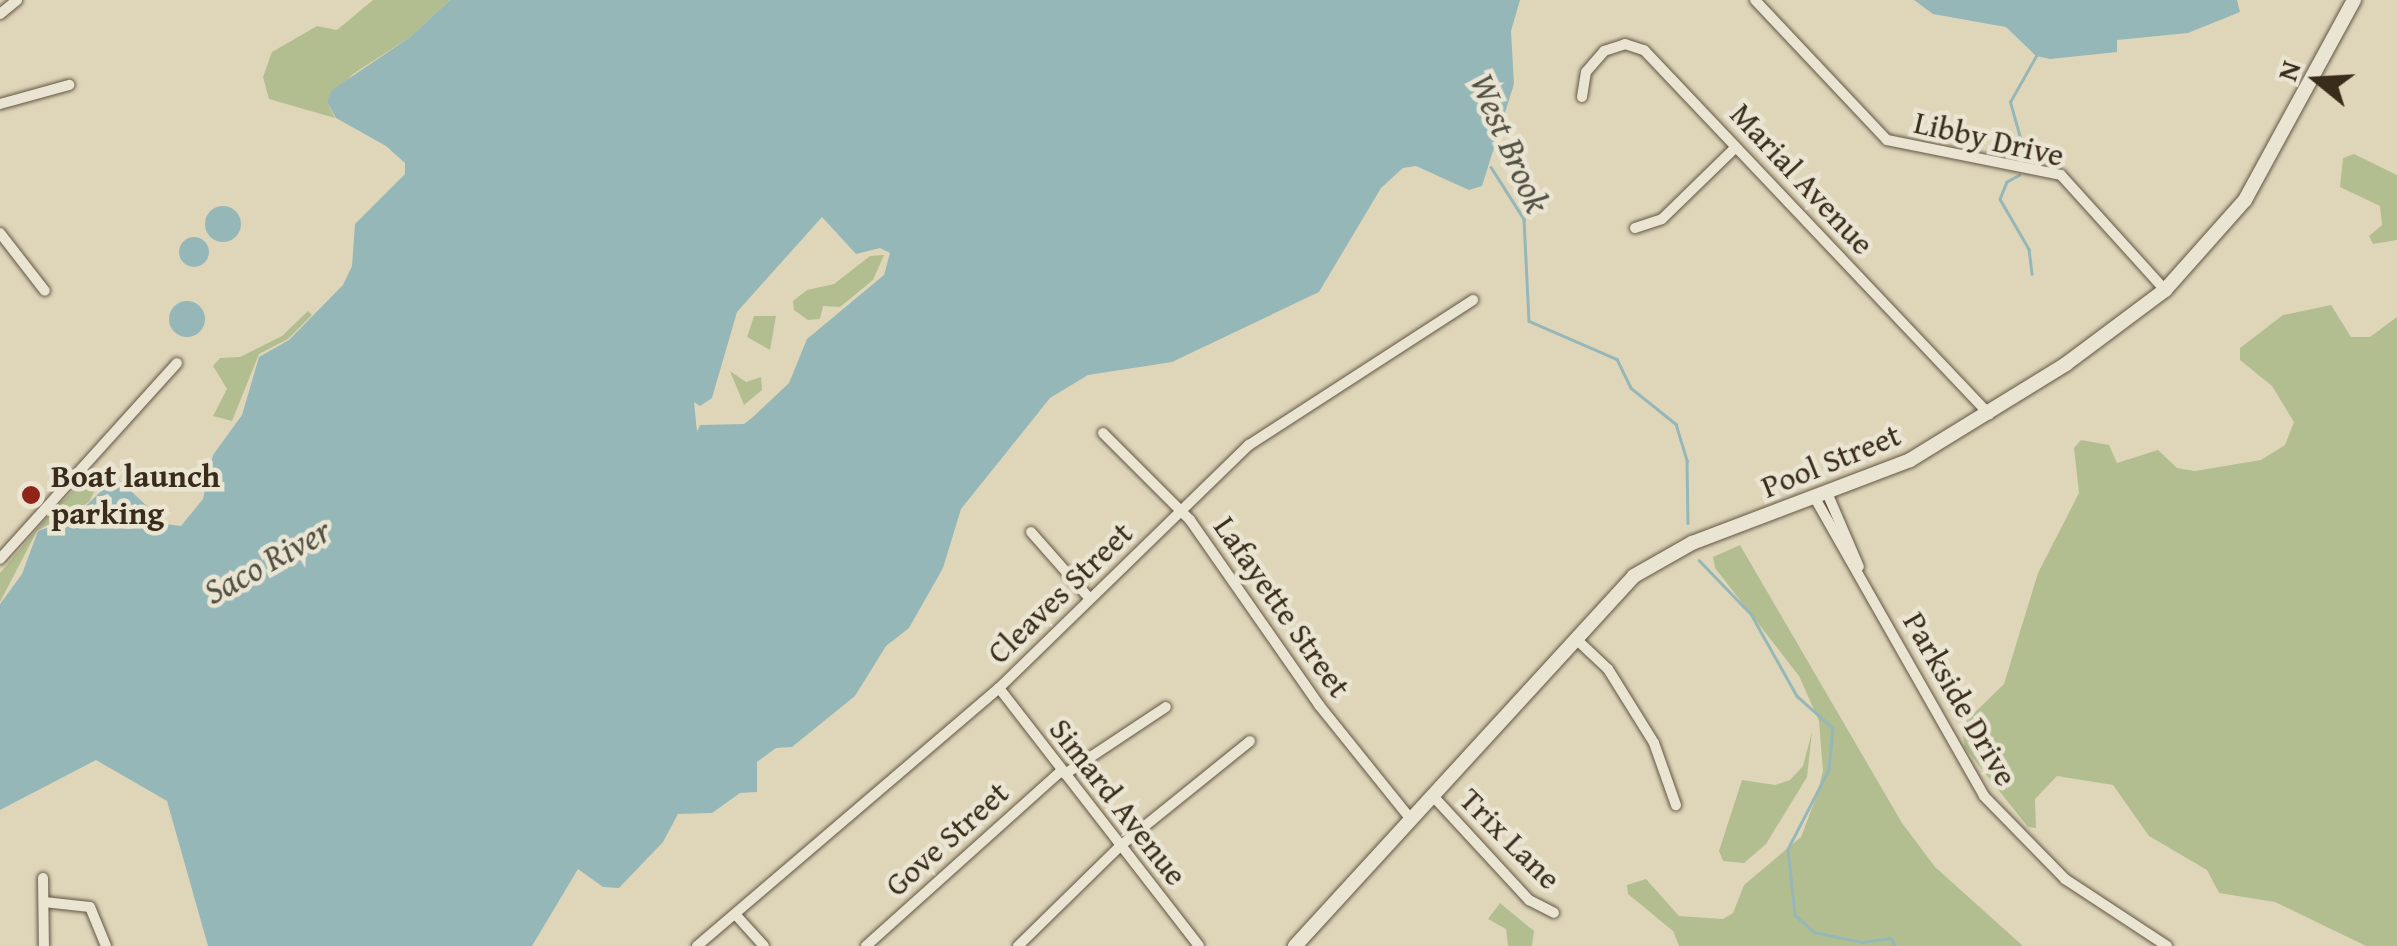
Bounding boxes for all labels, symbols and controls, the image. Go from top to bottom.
north arrow [2267,30,2367,130]
text: N [2266,55,2310,86]
water label: West Brook [1461,67,1559,219]
street label: Marial Avenue [1722,95,1882,263]
street label: Libby Drive [1910,103,2068,175]
street label: Pool Street [1756,416,1906,506]
place label: Boat launch parking [51,458,220,533]
marker: Boat launch parking [20,484,42,506]
water label: Saco River [196,509,338,613]
street label: Lafayette Street [1205,509,1359,705]
street label: Cleaves Street [979,514,1141,672]
street label: Parkside Drive [1895,605,2025,793]
street label: Simard Avenue [1041,711,1195,893]
street label: Gove Street [877,774,1017,904]
street label: Trix Lane [1451,780,1569,898]

